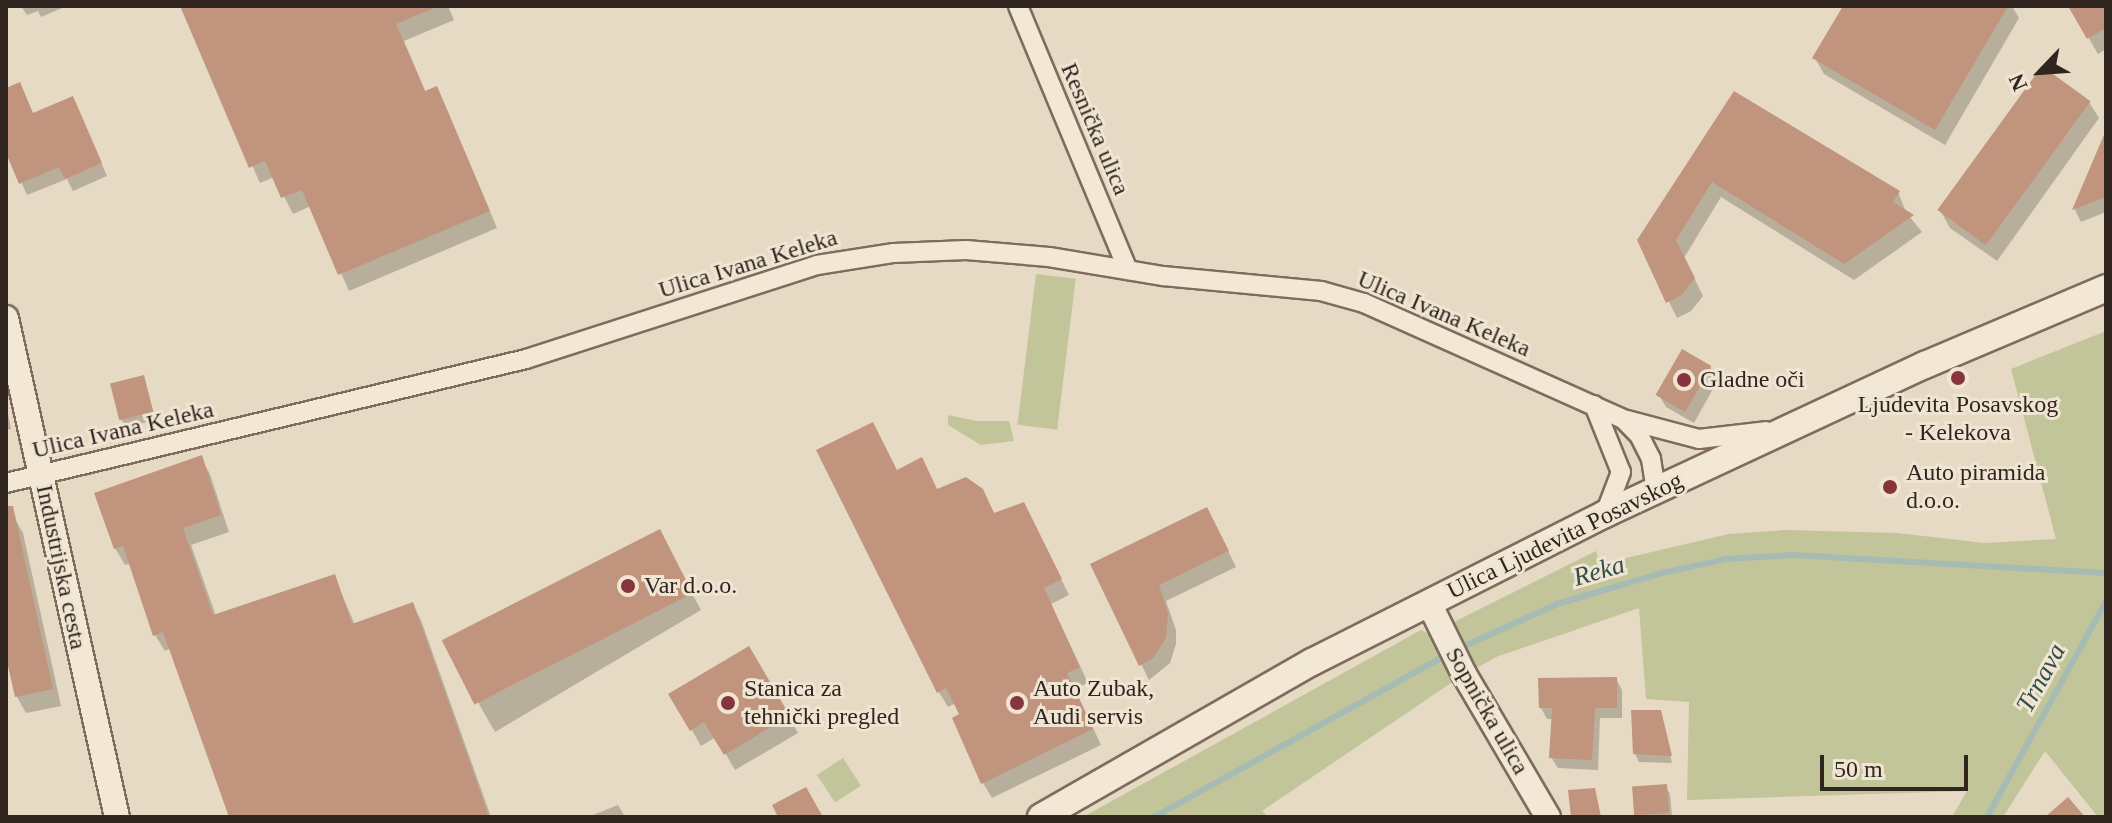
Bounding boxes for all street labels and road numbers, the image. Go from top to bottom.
street label: Resnička ulica [1054,59,1136,199]
street label: Ulica Ivana Keleka [655,223,841,305]
street label: Ulica Ivana Keleka [1353,265,1535,363]
street label: Ulica Ivana Keleka [30,395,216,465]
street label: Ulica Ljudevita Posavskog [1442,466,1688,606]
street label: Industrijska cesta [30,482,92,652]
street label: Sopnička ulica [1439,642,1535,780]

